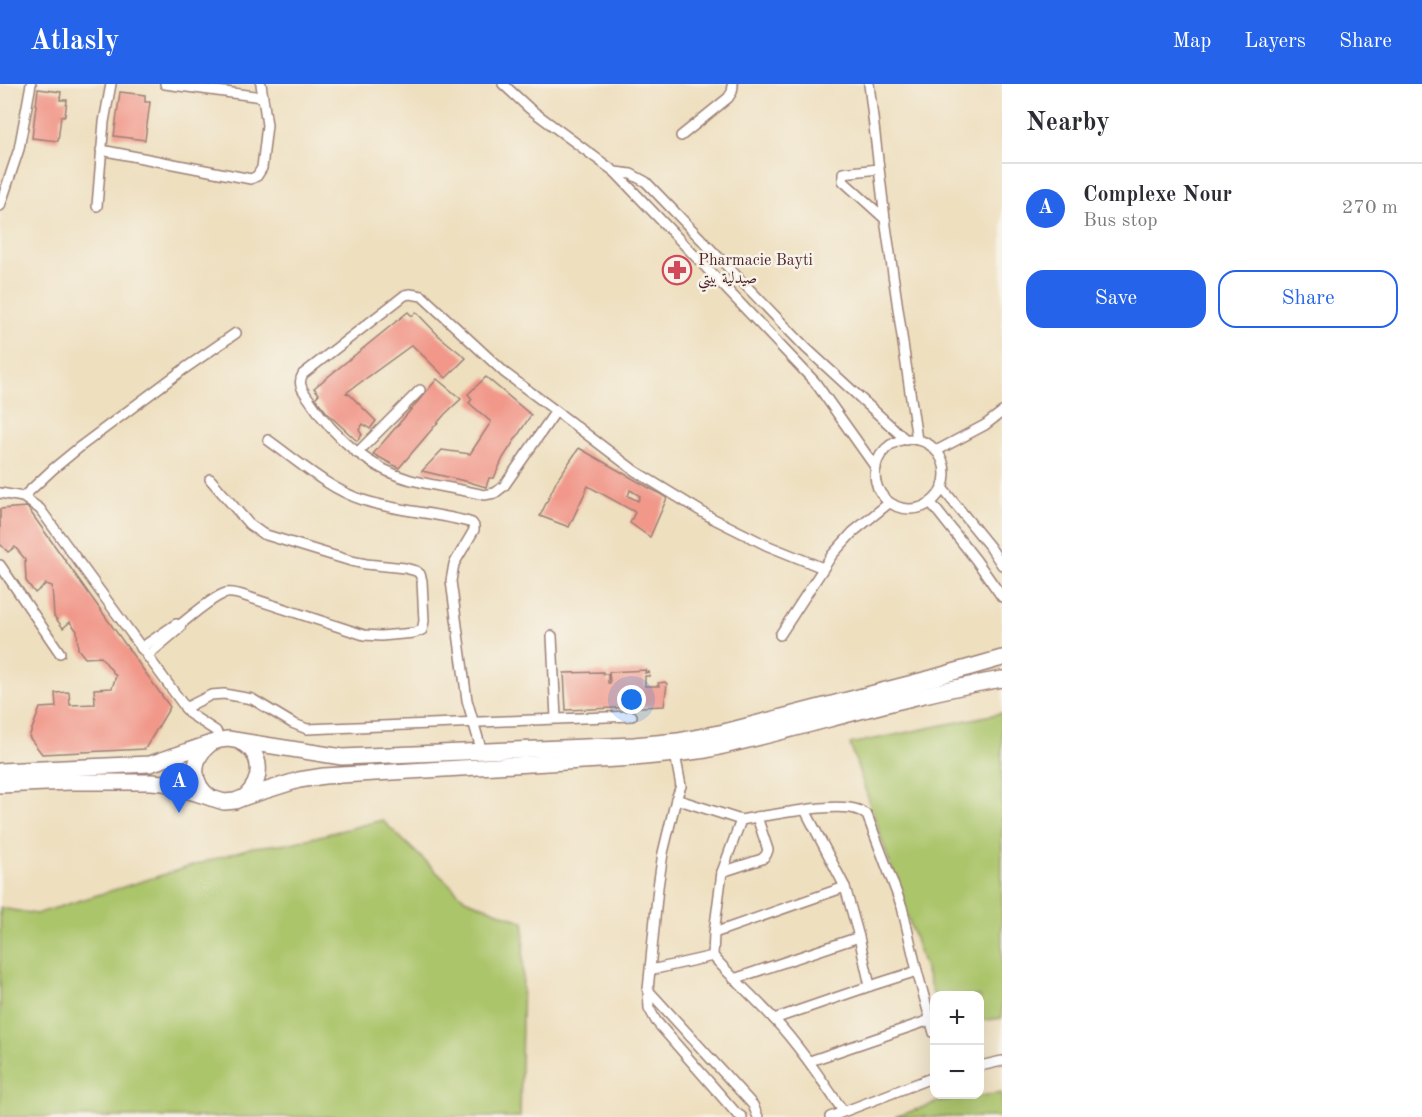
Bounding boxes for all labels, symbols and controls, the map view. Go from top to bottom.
text: Atlasly [30,28,120,56]
text: Map [1172,31,1211,52]
text: Layers [1244,31,1306,52]
text: Share [1339,31,1392,52]
text: Nearby [1026,110,1110,136]
text: Complexe Nour [1083,184,1232,206]
text: A [1038,198,1053,218]
text: 270 m [1342,198,1398,218]
text: Bus stop [1083,211,1158,231]
place label: Pharmacie Bayti صيدلية بيتي [698,253,813,293]
pharmacy icon: Pharmacie Bayti صيدلية بيتي [661,254,693,286]
button: Save [1026,270,1206,328]
button: Share [1218,270,1398,328]
your location [617,685,646,714]
pin: A [160,764,198,813]
map controls [930,991,984,1099]
button: + [930,991,984,1045]
button: − [930,1045,984,1099]

